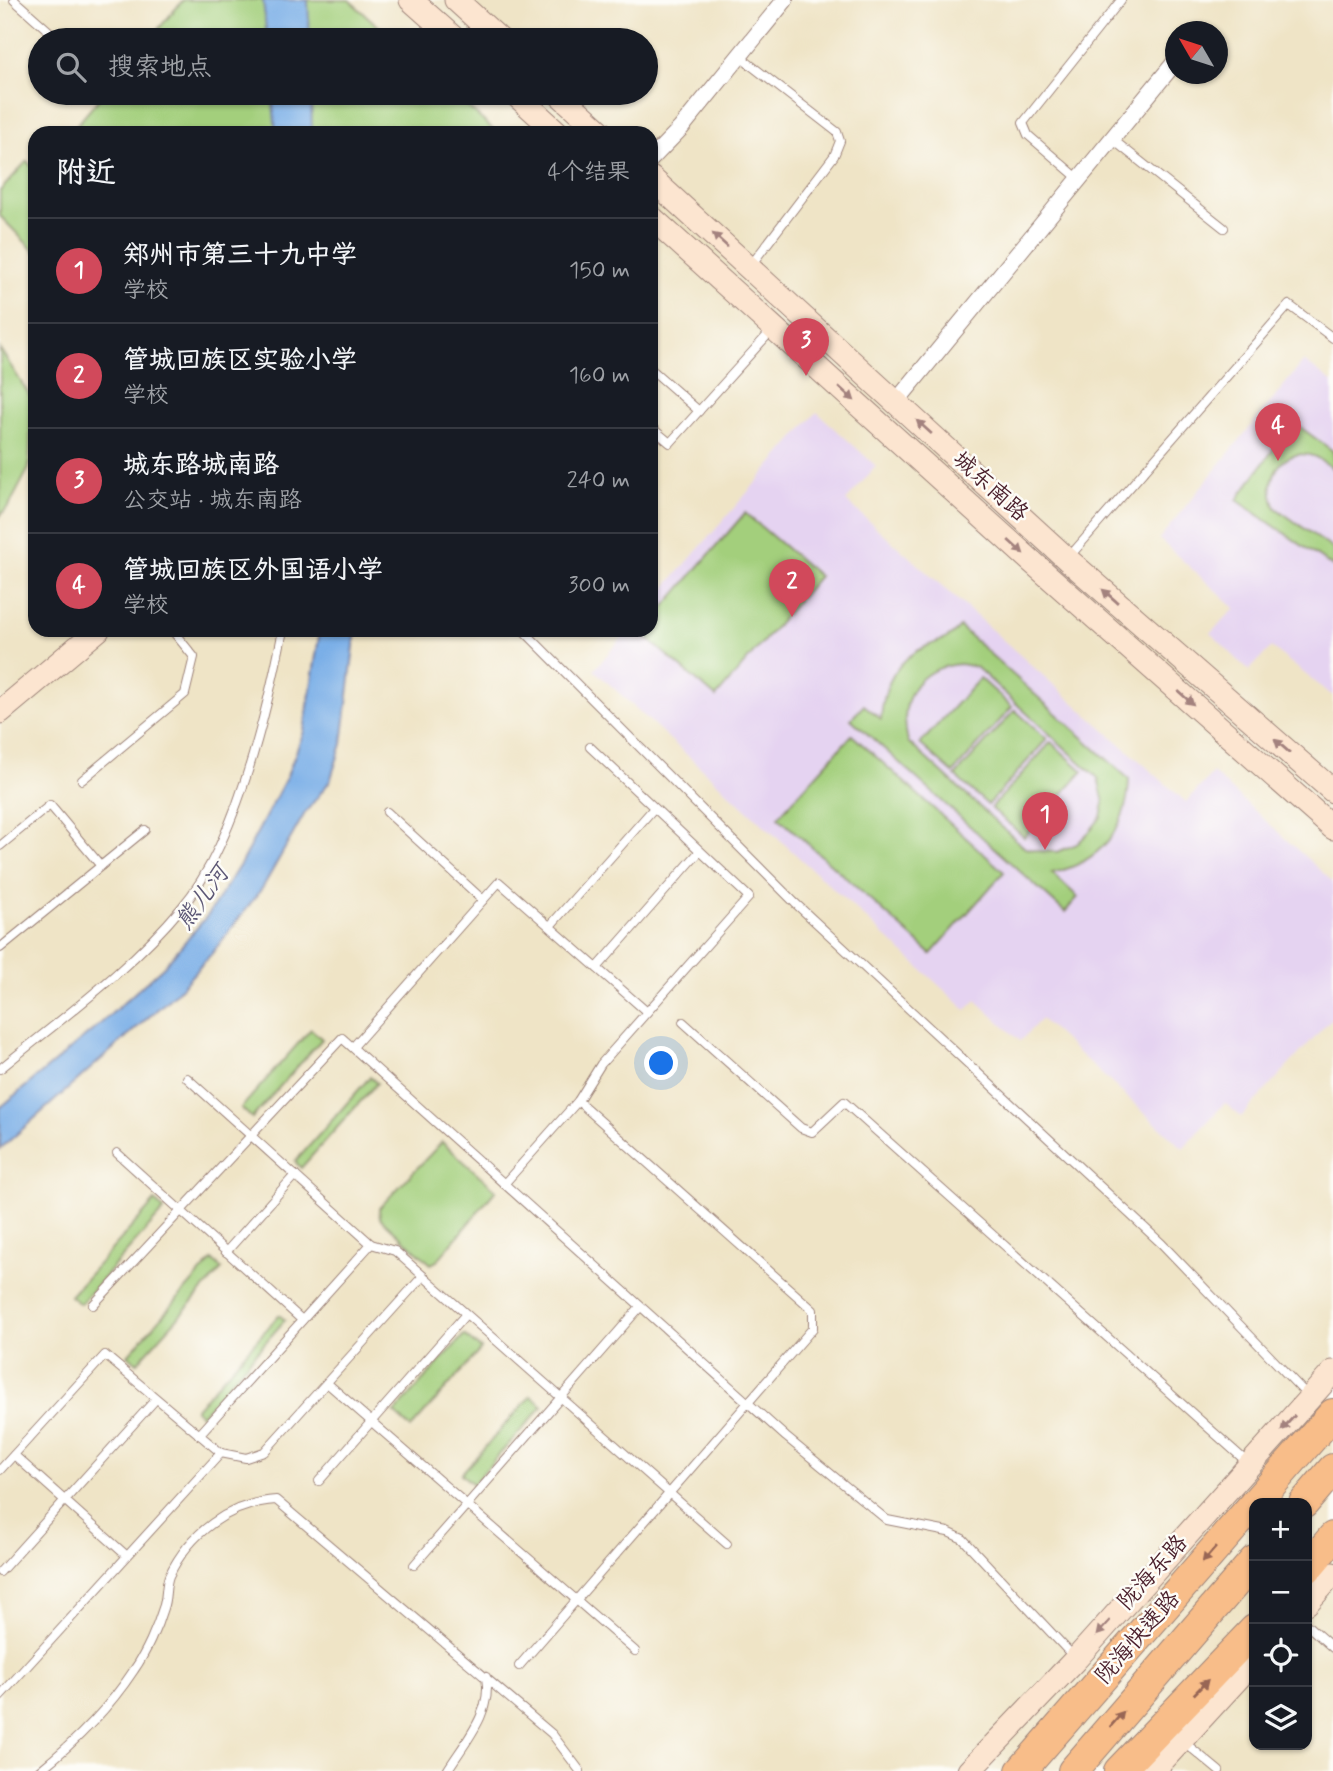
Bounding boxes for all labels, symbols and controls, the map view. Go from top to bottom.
north arrow [1165,21,1228,84]
search box [28,28,658,105]
icon: search [52,48,90,86]
text: 搜索地点 [108,51,212,85]
text: 附近 [56,154,116,193]
text: 4个结果 [548,158,630,188]
one-way arrow [712,233,729,249]
text: 郑州市第三十九中学 [123,239,357,273]
text: 1 [74,256,84,286]
text: 150 m [569,256,630,286]
text: 学校 [123,276,169,306]
pin: 3 [783,318,829,376]
text: 管城回族区实验小学 [123,344,357,378]
text: 2 [73,361,85,391]
text: 160 m [569,361,630,391]
text: 学校 [123,381,169,411]
one-way arrow [838,386,855,402]
pin: 4 [1255,403,1301,461]
one-way arrow [916,419,933,435]
street label: 城东南路 [946,445,1034,529]
text: 城东路城南路 [123,449,279,483]
text: 3 [74,466,84,496]
text: 240 m [566,466,630,496]
text: 公交站 · 城东南路 [123,486,302,516]
one-way arrow [1007,539,1025,555]
text: 管城回族区外国语小学 [123,554,383,588]
pin: 2 [769,559,815,617]
text: 4 [72,571,86,601]
text: 300 m [568,571,630,601]
one-way arrow [1102,589,1119,604]
text: 学校 [123,591,169,621]
one-way arrow [1177,690,1195,706]
one-way arrow [1273,739,1290,754]
pin: 1 [1022,792,1068,850]
water label: 熊儿河 [169,857,239,936]
your location [644,1046,678,1080]
one-way arrow [1280,1414,1296,1432]
map controls [1249,1498,1312,1750]
button: + [1249,1498,1312,1561]
street label: 陇海东路 [1111,1529,1195,1617]
one-way arrow [1202,1547,1217,1564]
button: − [1249,1561,1312,1624]
street label: 陇海快速路 [1089,1585,1187,1691]
one-way arrow [1095,1619,1111,1637]
button: locate [1249,1624,1312,1687]
one-way arrow [1192,1679,1208,1696]
button: layers [1249,1687,1312,1750]
one-way arrow [1109,1711,1124,1728]

